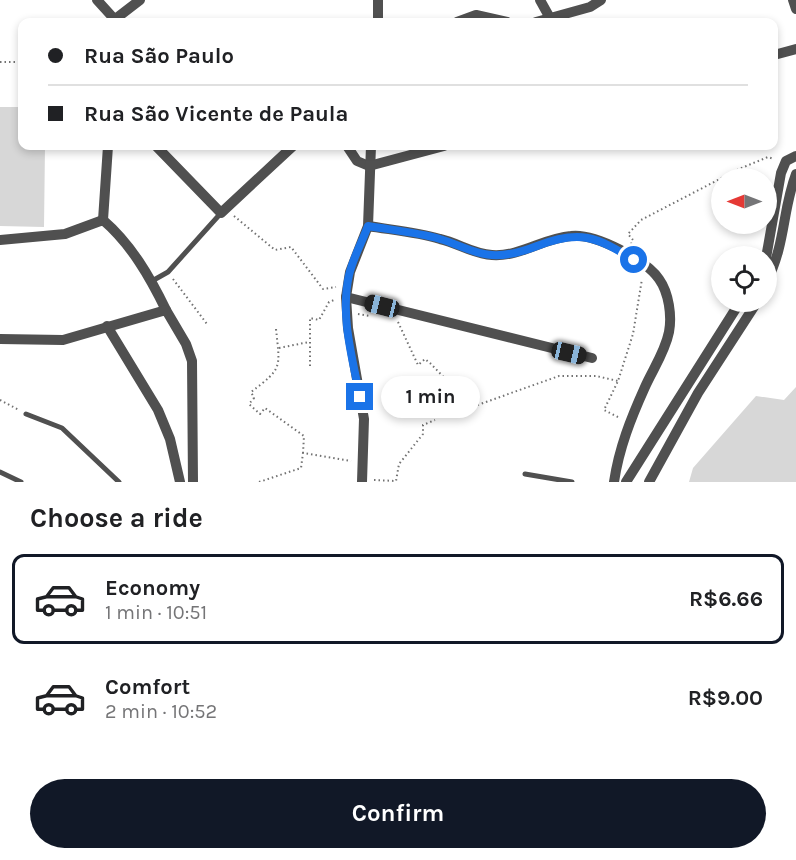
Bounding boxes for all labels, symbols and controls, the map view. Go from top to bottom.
text: Rua São Paulo [84,43,234,69]
text: Rua São Vicente de Paula [84,101,348,127]
north arrow [711,168,777,234]
map controls [711,168,777,312]
route start [620,246,647,273]
button: locate [711,246,777,312]
car [362,293,402,319]
car [549,340,589,366]
callout: 1 min [381,376,480,418]
route end [346,383,373,410]
text: 1 min [405,385,456,408]
text: Choose a ride [30,502,203,534]
icon: car [33,572,87,626]
text: Economy [105,575,200,601]
text: R$6.66 [689,586,763,612]
text: 1 min · 10:51 [105,601,207,624]
icon: car [33,671,87,725]
text: Comfort [105,674,190,700]
text: R$9.00 [688,685,763,711]
text: 2 min · 10:52 [105,700,217,723]
button: Confirm [30,779,766,848]

